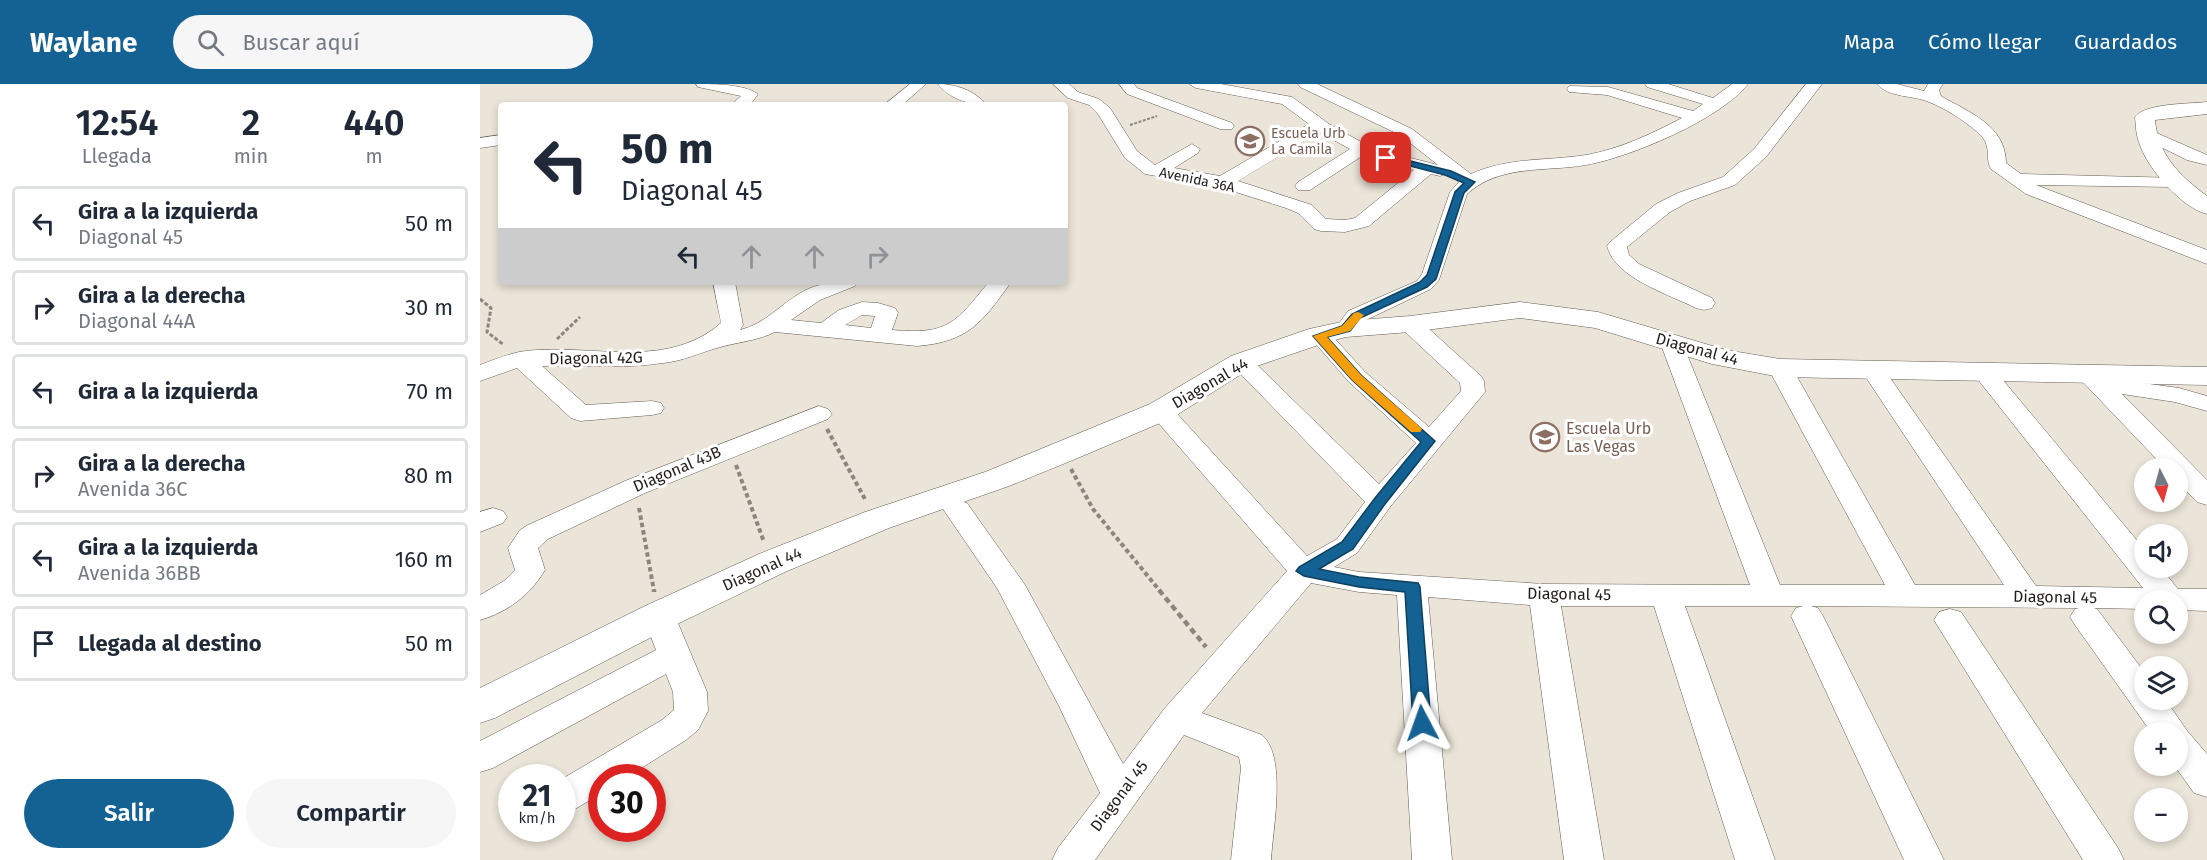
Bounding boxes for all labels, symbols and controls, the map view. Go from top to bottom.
search box [173,15,593,69]
text: Waylane [30,26,137,59]
icon: search [194,26,227,59]
text: Buscar aquí [242,29,360,56]
text: Mapa [1843,29,1895,55]
text: Cómo llegar [1928,29,2041,55]
text: Guardados [2074,29,2177,55]
text: 12:54 [75,101,158,145]
text: 2 [242,101,260,145]
text: 440 [344,101,405,145]
text: 50 m [621,124,714,174]
school or university icon: Escuela Urb La Camila [1234,125,1266,157]
place label: Escuela Urb La Camila [1271,125,1346,158]
icon: left [522,126,600,204]
pin [1360,132,1411,183]
icon: arrive [1369,141,1402,174]
text: Llegada [82,144,152,168]
text: min [234,144,268,168]
text: m [365,144,383,168]
street label: Avenida 36A [1158,164,1236,196]
text: Diagonal 45 [621,175,763,207]
text: Gira a la izquierda [78,198,258,225]
icon: left [27,207,60,240]
text: 50 m [405,210,453,237]
text: Diagonal 45 [78,225,183,249]
icon: left [672,240,705,273]
icon: ahead [735,240,768,273]
icon: ahead [798,240,831,273]
icon: right [861,240,894,273]
text: Gira a la derecha [78,282,246,309]
icon: right [27,291,60,324]
text: 30 m [405,294,453,321]
text: Diagonal 44A [78,309,195,333]
street label: Diagonal 44 [1654,329,1741,369]
street label: Diagonal 42G [549,348,643,368]
street label: Diagonal 44 [1169,353,1252,412]
icon: left [27,375,60,408]
text: Gira a la izquierda [78,378,258,405]
text: 70 m [407,378,453,405]
place label: Escuela Urb Las Vegas [1566,419,1651,456]
school or university icon: Escuela Urb Las Vegas [1529,421,1561,453]
street label: Diagonal 43B [630,442,724,496]
text: Gira a la derecha [78,450,246,477]
north arrow [2134,458,2188,512]
map controls [2134,458,2188,842]
icon: right [27,459,60,492]
text: 80 m [404,462,453,489]
text: Avenida 36C [78,477,187,501]
button: sound [2134,524,2188,578]
text: Gira a la izquierda [78,534,258,561]
icon: left [27,543,60,576]
street label: Diagonal 44 [719,543,805,595]
text: 160 m [395,546,453,573]
text: Avenida 36BB [78,561,201,585]
street label: Diagonal 45 [1527,584,1611,604]
street label: Diagonal 45 [2013,587,2097,607]
button: search [2134,590,2188,644]
icon: arrive [27,627,60,660]
text: Llegada al destino [78,630,262,657]
text: 50 m [405,630,453,657]
button: layers [2134,656,2188,710]
position arrow [1390,691,1454,755]
button: + [2134,722,2188,776]
street label: Diagonal 45 [1086,757,1152,835]
speed limit sign: 30 [588,764,666,842]
text: 21 [523,778,551,814]
button: Salir [24,779,234,848]
button: Compartir [246,779,456,848]
button: − [2134,788,2188,842]
text: km/h [518,809,556,827]

